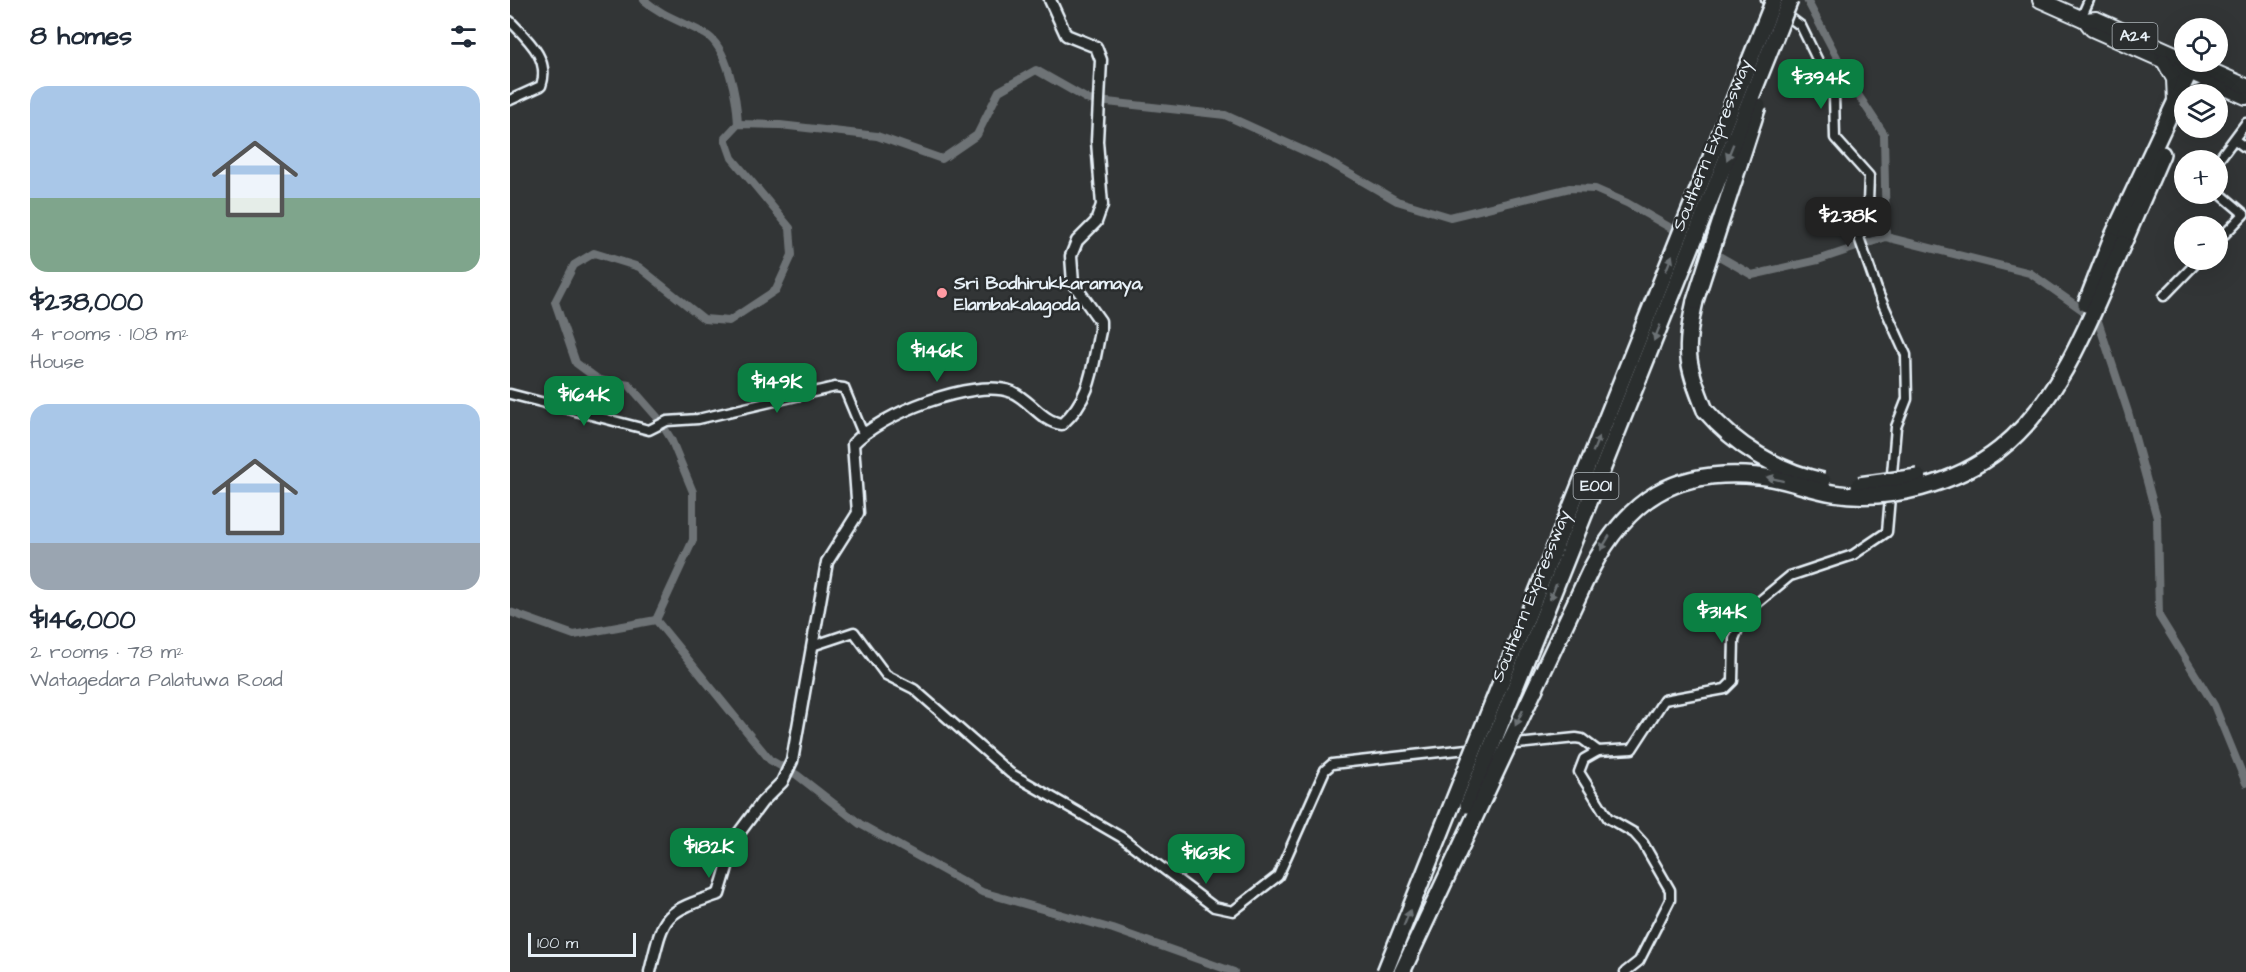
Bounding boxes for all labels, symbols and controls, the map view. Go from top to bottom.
text: 8 homes [30,18,132,54]
map controls [2174,18,2228,270]
button: locate [2174,18,2228,72]
icon: filters [447,20,480,53]
road number: A24 [2112,23,2158,49]
street label: Southern Expressway [1666,55,1759,235]
pin: $394K [1779,59,1863,110]
text: $394K [1792,64,1850,92]
button: layers [2174,84,2228,138]
icon: home [201,125,309,233]
one-way arrow [1725,143,1734,161]
button: + [2174,150,2228,204]
pin: $238K [1806,197,1890,248]
text: $238K [1819,202,1877,230]
button: − [2174,216,2228,270]
one-way arrow [1665,254,1674,272]
place label: Sri Bodhirukkaramaya, Elambakalagoda [953,271,1144,318]
text: $238,000 [30,284,143,320]
marker: Sri Bodhirukkaramaya, Elambakalagoda [935,286,949,300]
text: 4 rooms · 108 m² [30,320,189,348]
one-way arrow [1652,324,1661,342]
pin: $146K [895,332,979,383]
text: $146K [911,337,963,365]
text: House [30,348,84,376]
pin: $149K [735,363,819,414]
text: $149K [752,368,802,396]
pin: $164K [542,376,626,427]
text: $164K [558,381,610,409]
one-way arrow [1592,435,1601,453]
icon: home [201,443,309,551]
road number: E001 [1574,473,1618,499]
one-way arrow [1765,474,1784,484]
street label: Southern Expressway [1485,506,1578,686]
one-way arrow [1600,535,1611,552]
one-way arrow [1548,583,1558,601]
pin: $314K [1680,593,1764,644]
text: $314K [1697,598,1747,626]
text: $146,000 [30,602,136,638]
text: 2 rooms · 78 m² [30,638,184,666]
text: Watagedara Palatuwa Road [30,666,283,694]
one-way arrow [1515,710,1524,727]
pin: $182K [667,828,751,879]
text: $182K [684,833,734,861]
pin: $163K [1164,834,1248,885]
text: $163K [1182,839,1230,867]
one-way arrow [1402,908,1412,926]
scale bar [528,930,636,958]
text: 100 m [537,932,578,954]

